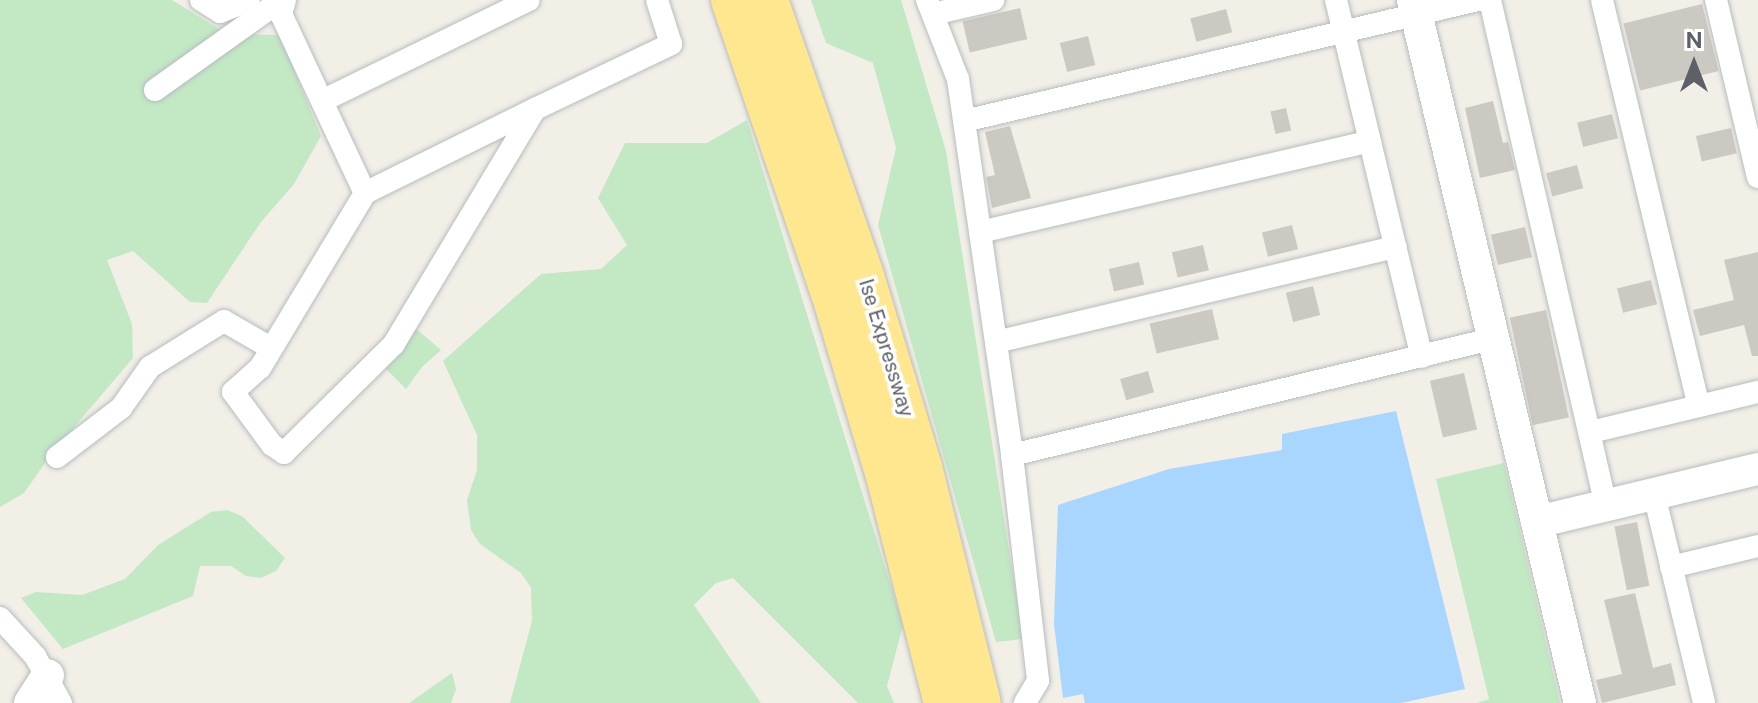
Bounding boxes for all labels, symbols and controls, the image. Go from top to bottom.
north arrow [1654,24,1734,104]
text: N [1685,27,1703,53]
street label: Ise Expressway [854,276,918,420]

